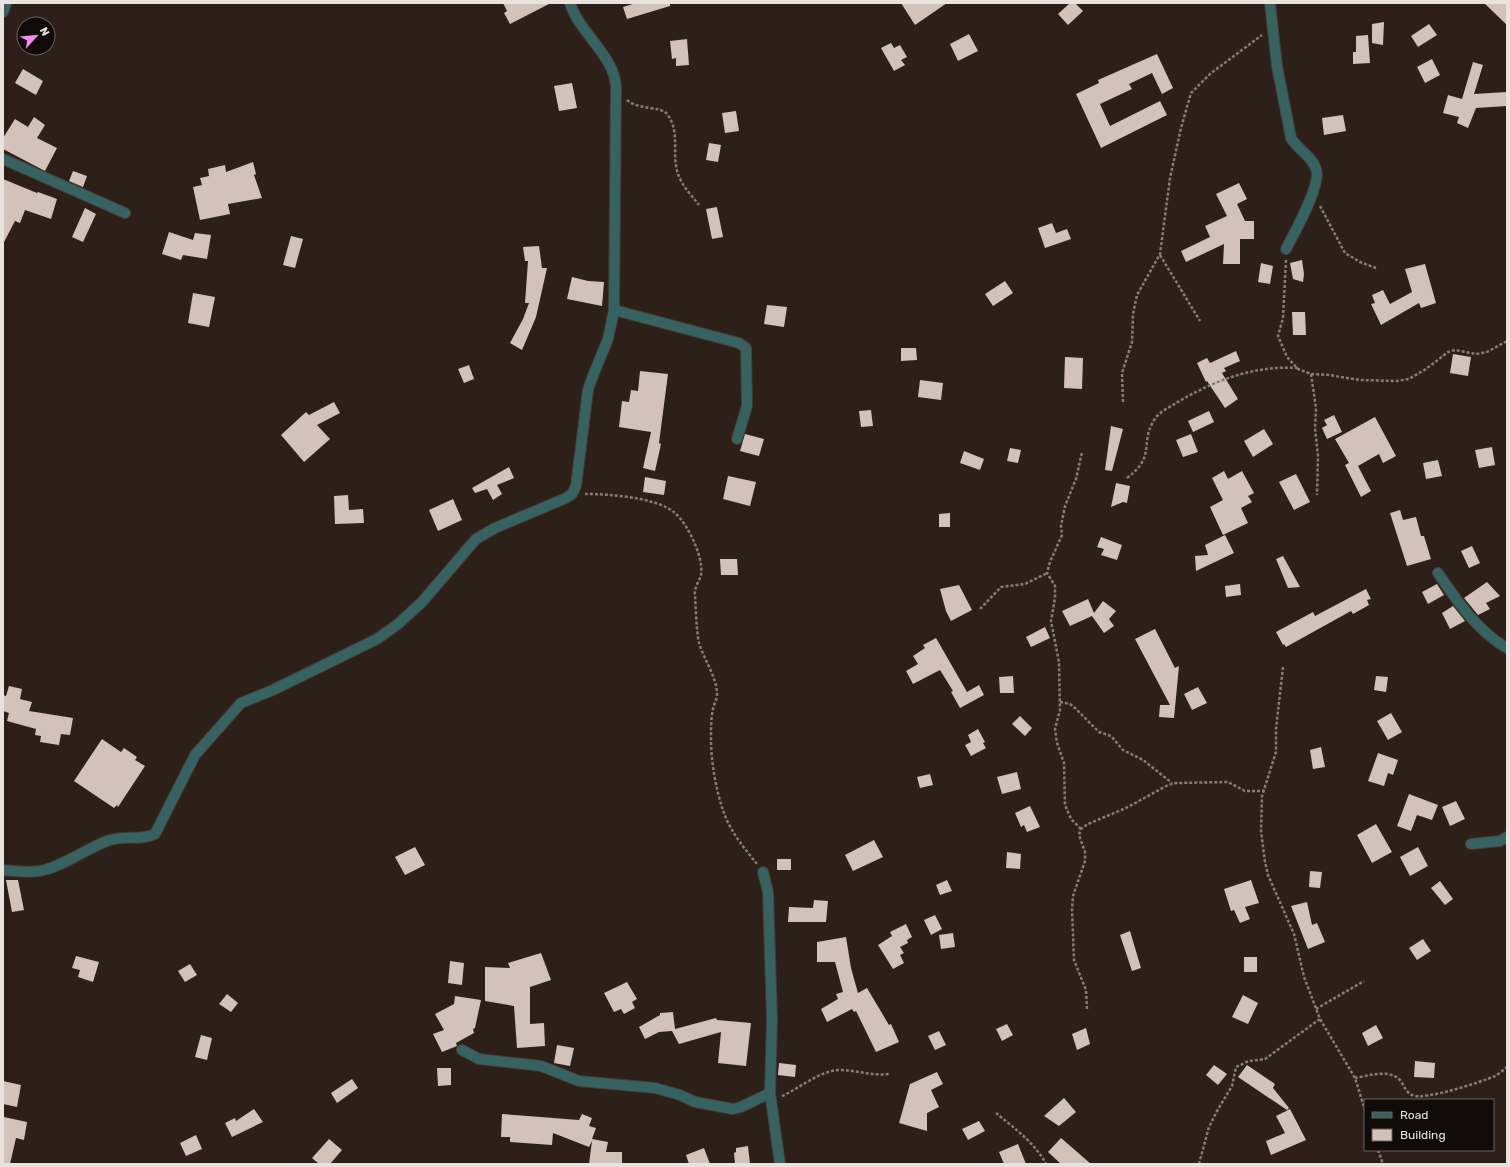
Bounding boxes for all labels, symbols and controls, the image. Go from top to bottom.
north arrow [16,16,56,56]
text: N [37,25,52,38]
legend [1364,1099,1494,1151]
text: Road [1400,1108,1428,1122]
text: Building [1400,1128,1446,1142]

